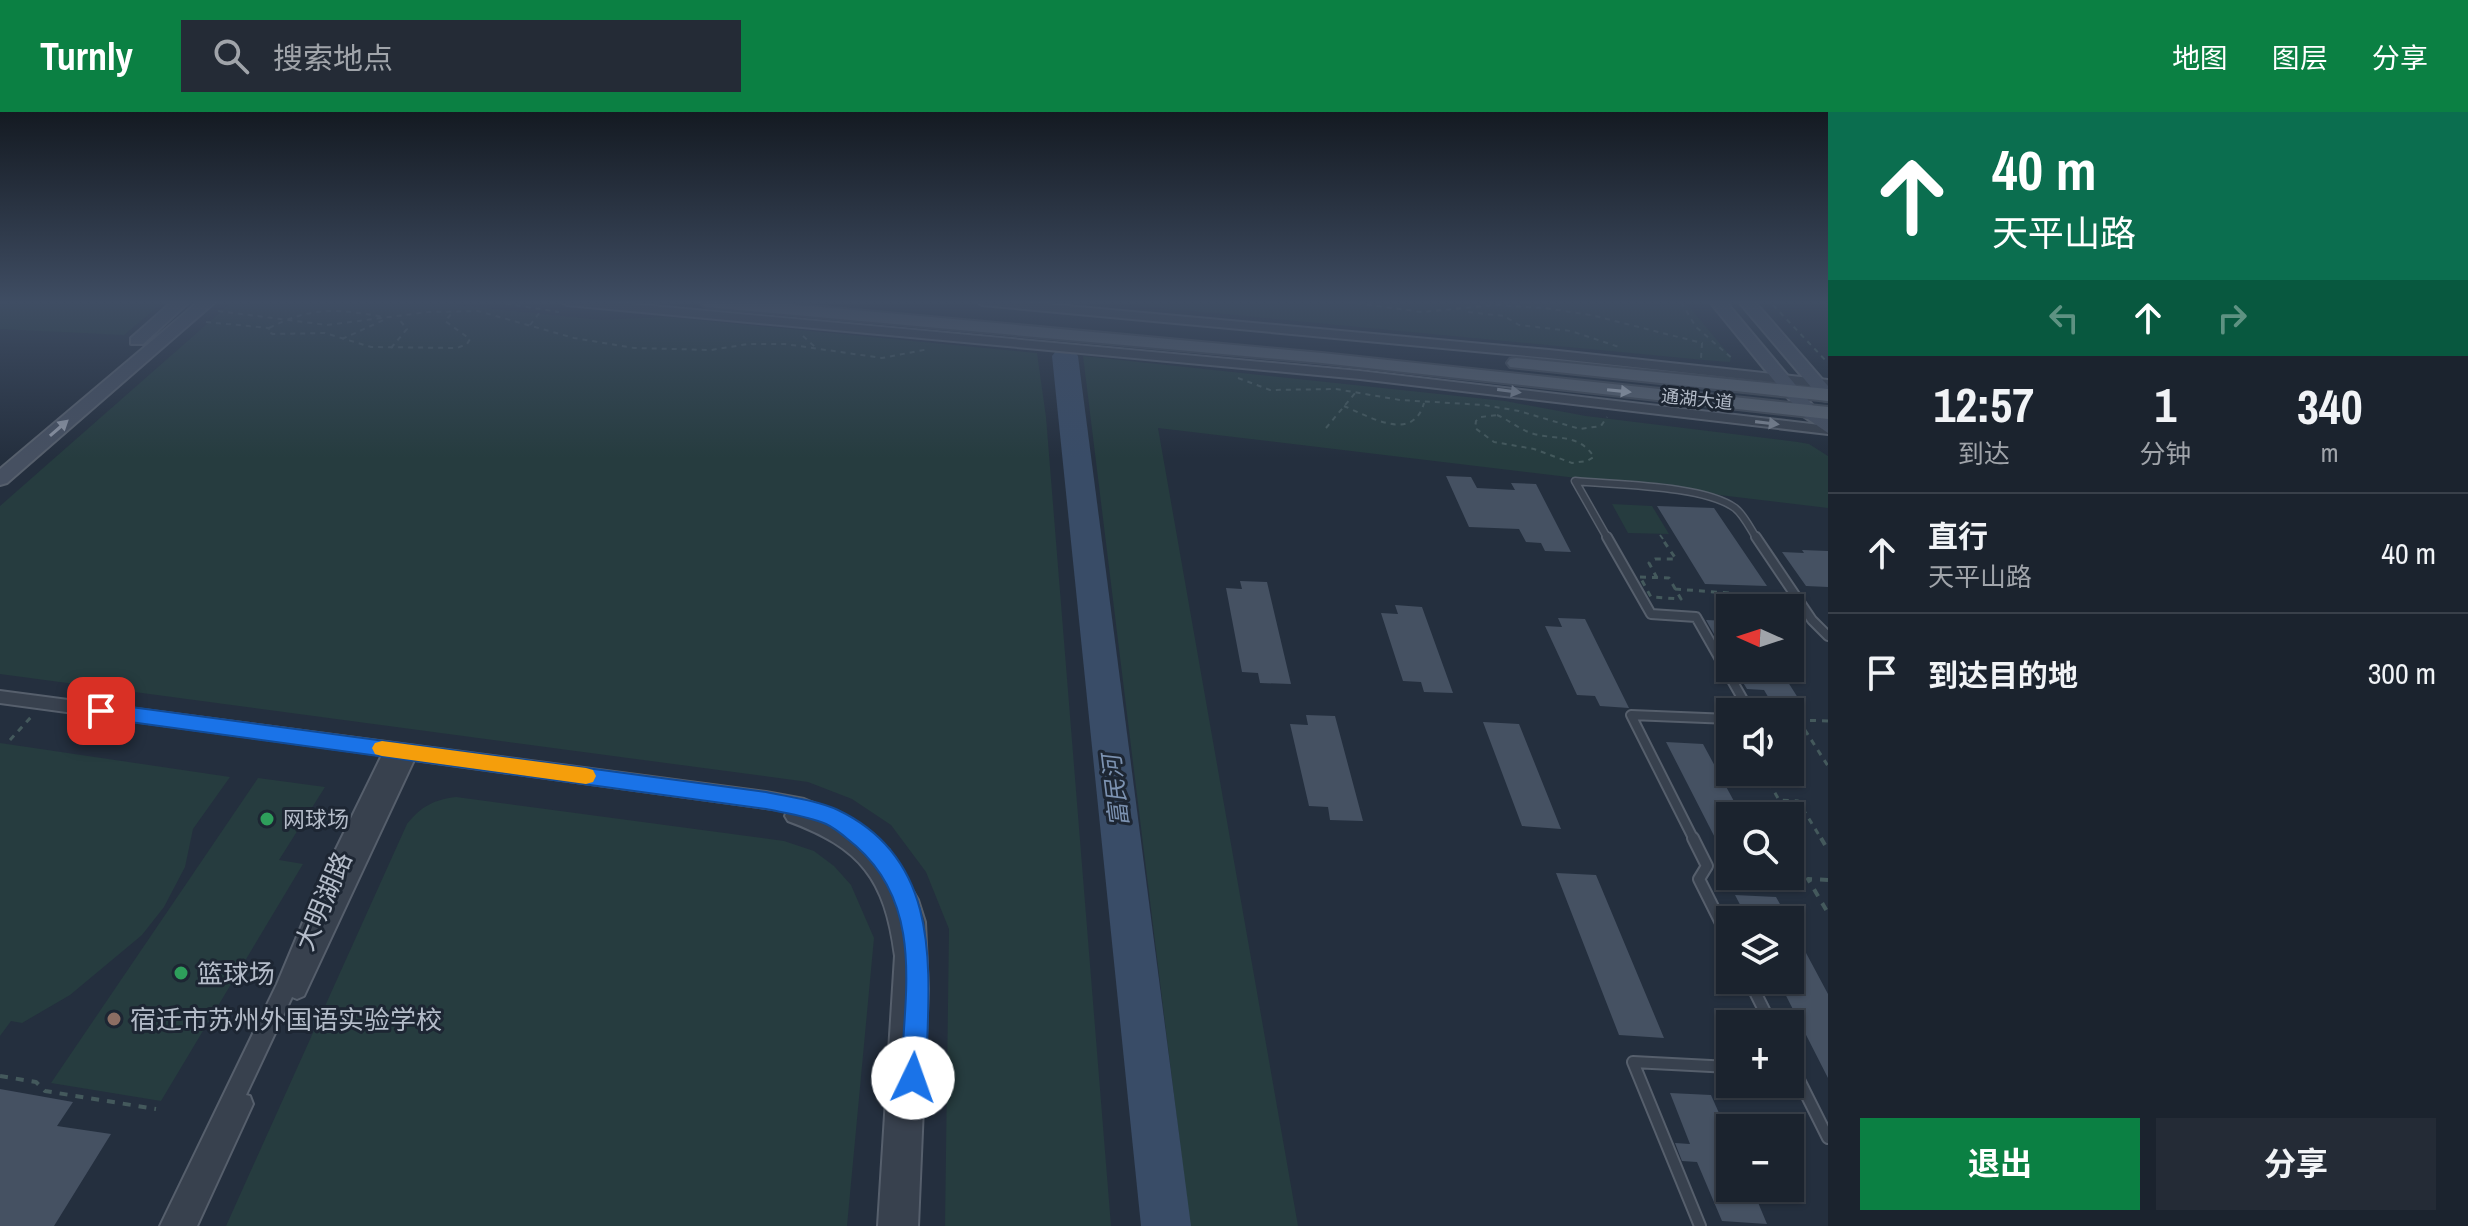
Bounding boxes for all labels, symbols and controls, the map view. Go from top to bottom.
search box [181,20,741,92]
text: Turnly [40,31,133,82]
icon: search [209,34,253,78]
text: 搜索地点 [273,38,393,78]
text: 地图 [2172,39,2228,77]
text: 图层 [2272,39,2328,77]
text: 分享 [2372,39,2428,77]
text: 40 m [1992,132,2097,207]
icon: ahead [1860,144,1964,248]
text: 天平山路 [1992,209,2136,257]
icon: left [2042,296,2086,340]
icon: ahead [2126,296,2170,340]
icon: right [2210,296,2254,340]
text: 12:57 [1933,372,2034,437]
text: 1 [2155,372,2176,437]
text: 340 [2297,374,2363,439]
street label: 通湖大道 [1660,383,1734,415]
one-way arrow [1607,384,1632,397]
one-way arrow [1497,385,1522,398]
one-way arrow [1755,417,1780,430]
one-way arrow [49,419,68,437]
text: m [2321,435,2339,470]
text: 到达 [1958,436,2010,471]
text: 分钟 [2139,436,2191,471]
text: 直行 [1928,516,1988,556]
icon: ahead [1860,531,1904,575]
text: 40 m [2381,533,2436,573]
text: 天平山路 [1928,559,2032,594]
north arrow [1716,594,1804,682]
map controls [1716,594,1804,1202]
icon: arrive [1860,651,1904,695]
text: 300 m [2368,653,2436,693]
text: 到达目的地 [1928,655,2078,695]
pin [67,677,135,745]
icon: arrive [79,689,123,733]
button: sound [1716,698,1804,786]
water label: 富民河 [1094,749,1135,829]
button: search [1716,802,1804,890]
place label: 网球场 [283,804,349,834]
marker: 网球场 [258,810,276,828]
street label: 大明湖路 [287,846,359,956]
button: layers [1716,906,1804,994]
place label: 篮球场 [197,956,275,991]
marker: 篮球场 [172,964,190,982]
place label: 宿迁市苏州外国语实验学校 [130,1002,442,1037]
marker: 宿迁市苏州外国语实验学校 [105,1010,123,1028]
button: + [1716,1010,1804,1098]
position arrow [871,1036,955,1120]
button: − [1716,1114,1804,1202]
button: 退出 [1860,1118,2140,1210]
button: 分享 [2156,1118,2436,1210]

